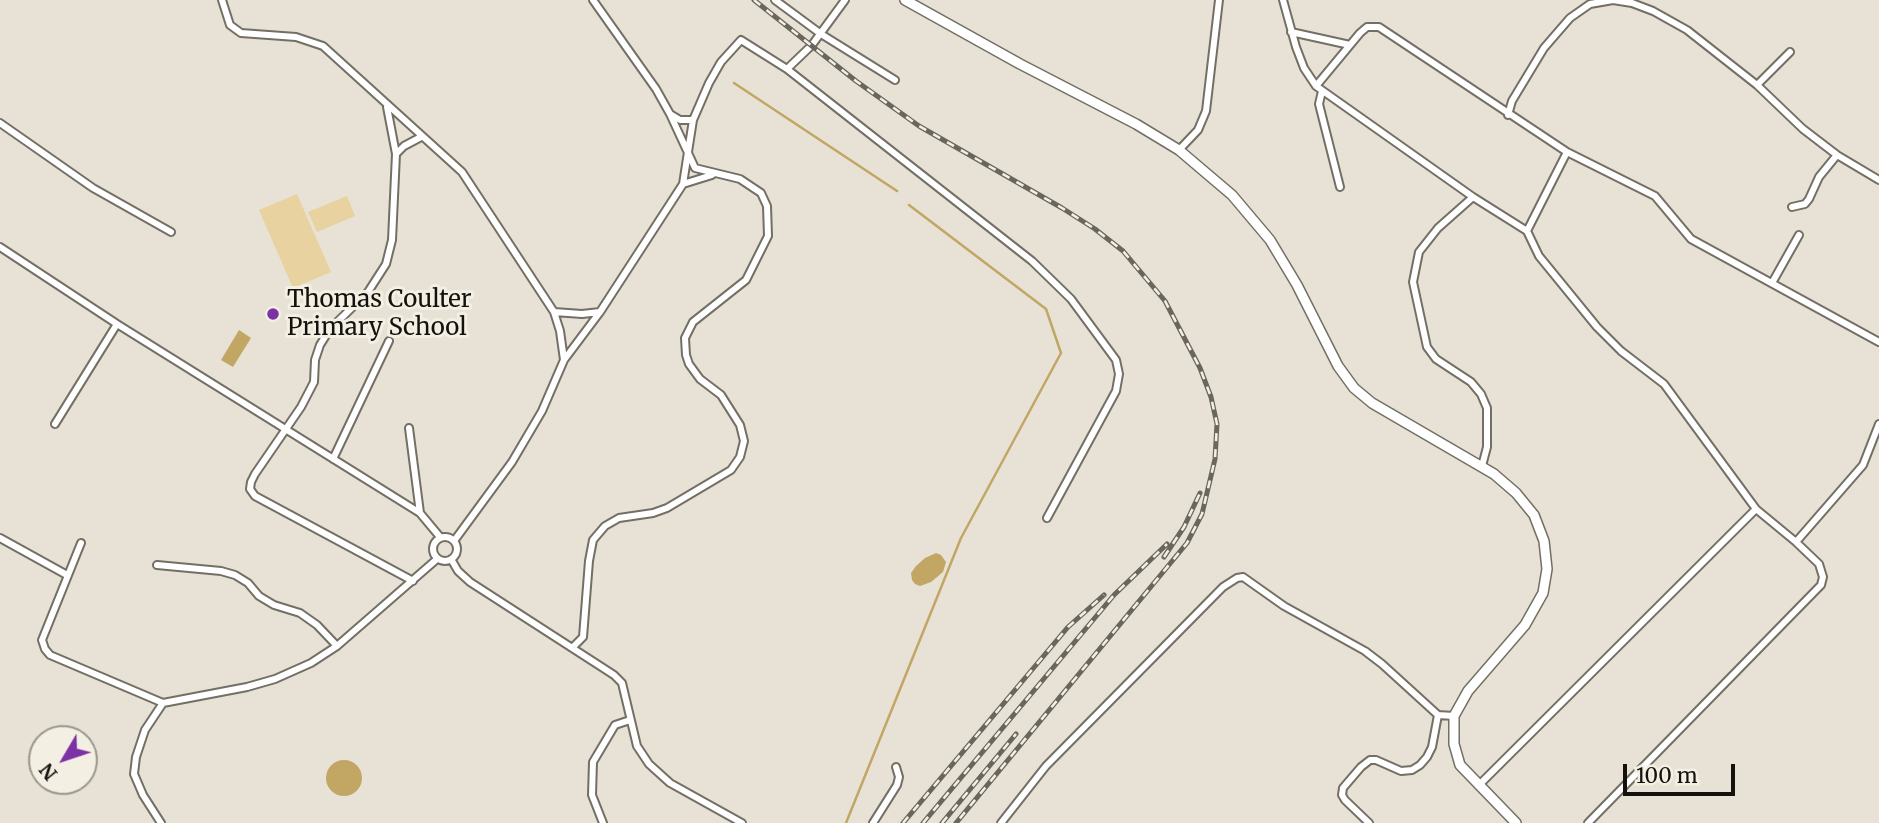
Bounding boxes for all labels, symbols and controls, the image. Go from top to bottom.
place label: Thomas Coulter Primary School [287,286,471,342]
marker: Thomas Coulter Primary School [265,306,281,322]
north arrow [28,725,98,795]
scale bar [1627,750,1739,794]
text: N [34,759,62,785]
text: 100 m [1636,762,1698,789]

